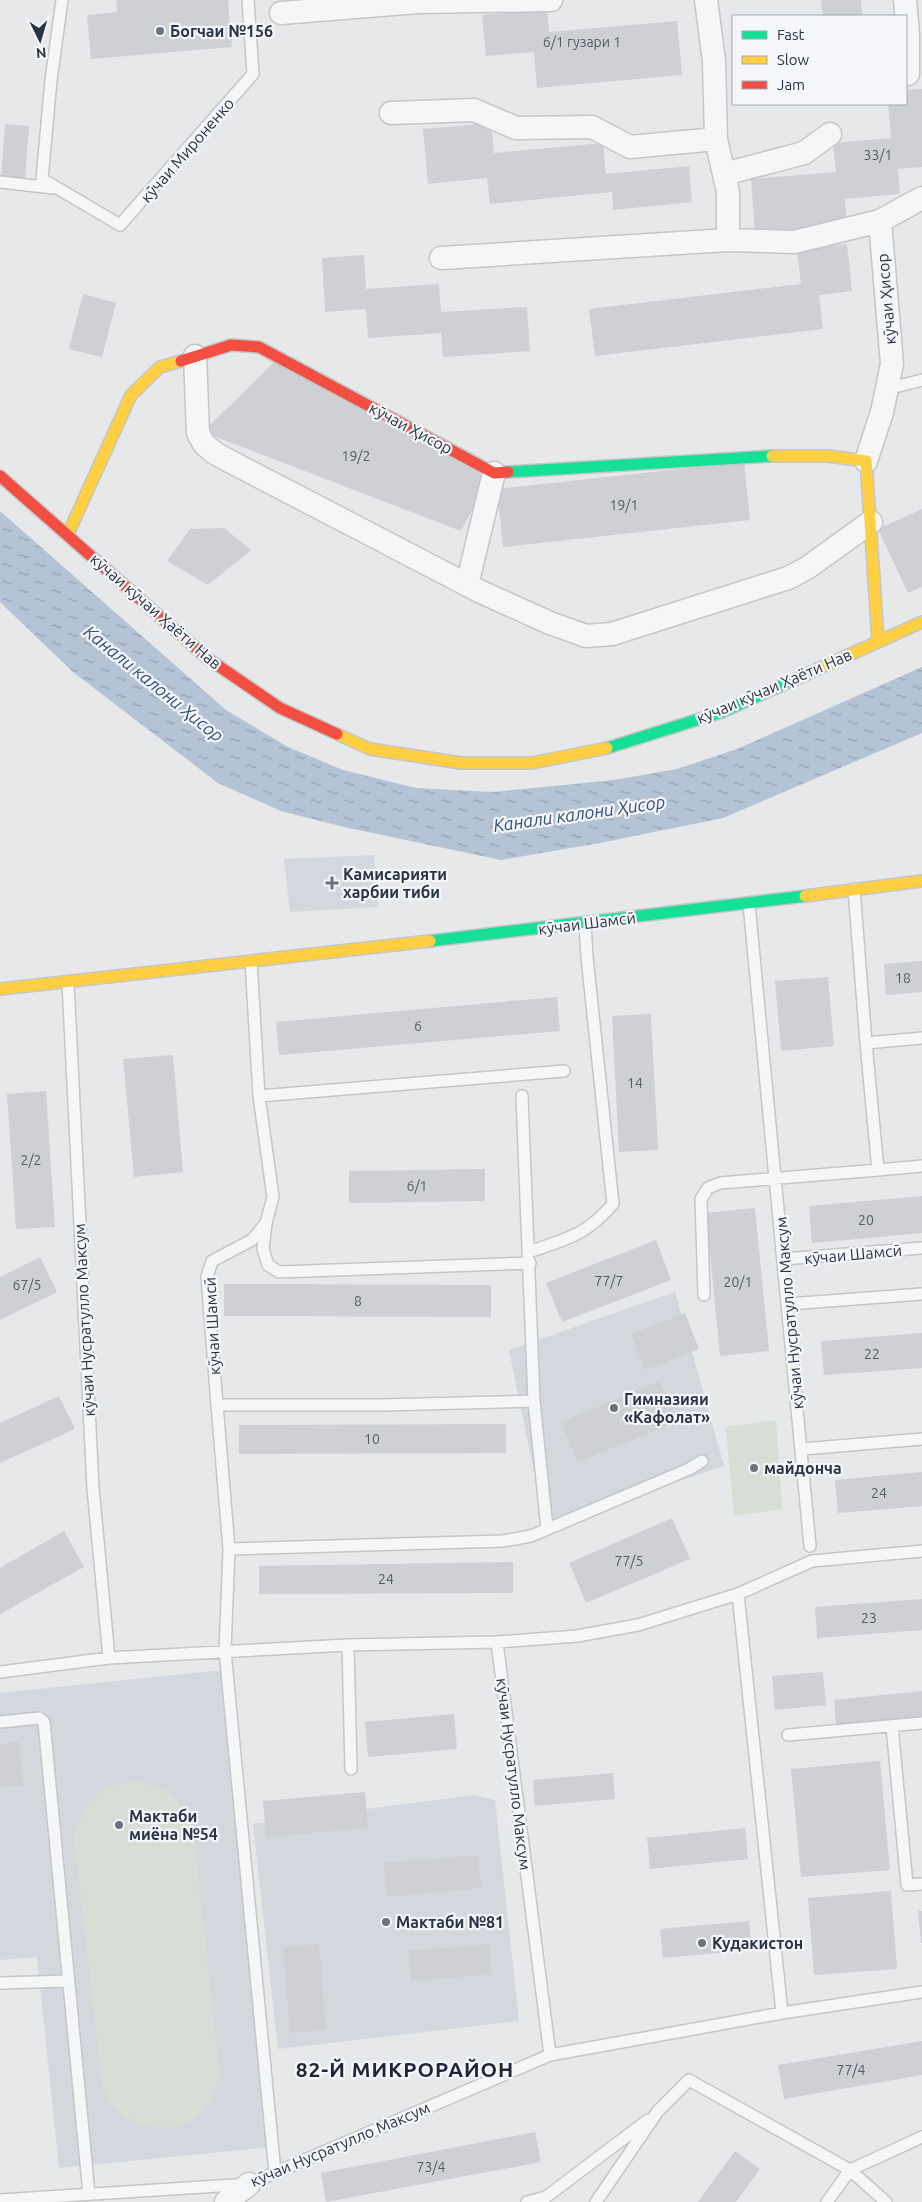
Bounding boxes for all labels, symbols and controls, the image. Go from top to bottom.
north arrow [15,15,65,65]
legend [732,15,907,105]
place label: Богчаи №156 [170,22,273,40]
marker: Богчаи №156 [154,25,166,37]
text: Fast [777,26,805,43]
house number: 6/1 гузари 1 [543,34,621,50]
text: N [35,45,47,61]
text: Slow [777,51,810,68]
text: Jam [777,76,805,93]
street label: кӯчаи Мироненко [137,94,237,206]
house number: 33/1 [864,147,892,163]
street label: кӯчаи Ҳисор [873,253,899,345]
street label: кӯчаи Ҳисор [366,399,456,457]
house number: 19/2 [342,448,370,464]
house number: 19/1 [610,497,638,513]
street label: кӯчаи кӯчаи Ҳаёти Нав [87,549,225,673]
water label: Канали калони Ҳисор [80,621,228,745]
street label: кӯчаи кӯчаи Ҳаёти Нав [694,645,854,727]
water label: Канали калони Ҳисор [492,791,666,835]
place label: Камисарияти харбии тиби [343,865,447,901]
marker: Камисарияти харбии тиби [325,876,339,890]
street label: кӯчаи Шамсӣ [537,908,637,938]
house number: 18 [895,970,911,986]
house number: 6 [414,1018,422,1034]
house number: 14 [627,1075,643,1091]
house number: 2/2 [21,1152,41,1168]
house number: 6/1 [407,1178,427,1194]
house number: 20 [858,1212,874,1228]
street label: кӯчаи Нусратулло Максум [772,1216,806,1410]
street label: кӯчаи Нусратулло Максум [70,1223,98,1417]
street label: кӯчаи Шамсӣ [803,1241,903,1267]
house number: 77/7 [595,1273,623,1289]
house number: 20/1 [724,1274,752,1290]
house number: 67/5 [13,1277,41,1293]
street label: кӯчаи Шамсӣ [200,1277,224,1375]
house number: 8 [354,1293,362,1309]
house number: 22 [864,1346,880,1362]
place label: Гимназияи «Кафолат» [624,1390,710,1426]
marker: Гимназияи «Кафолат» [608,1402,620,1414]
house number: 10 [364,1431,380,1447]
place label: майдонча [764,1459,842,1477]
marker: майдонча [748,1462,760,1474]
house number: 24 [871,1485,887,1501]
house number: 77/5 [615,1553,643,1569]
house number: 24 [378,1571,394,1587]
house number: 23 [861,1610,877,1626]
street label: кӯчаи Нусратулло Максум [493,1677,535,1871]
place label: Мактаби миёна №54 [129,1807,218,1843]
marker: Мактаби миёна №54 [113,1819,125,1831]
place label: Мактаби №81 [396,1913,504,1931]
marker: Мактаби №81 [380,1916,392,1928]
place label: Кудакистон [712,1934,803,1952]
marker: Кудакистон [696,1937,708,1949]
district label: 82-Й МИКРОРАЙОН [296,2057,514,2081]
house number: 77/4 [837,2062,866,2078]
street label: кӯчаи Нусратулло Максум [247,2098,433,2190]
house number: 73/4 [417,2159,446,2175]

